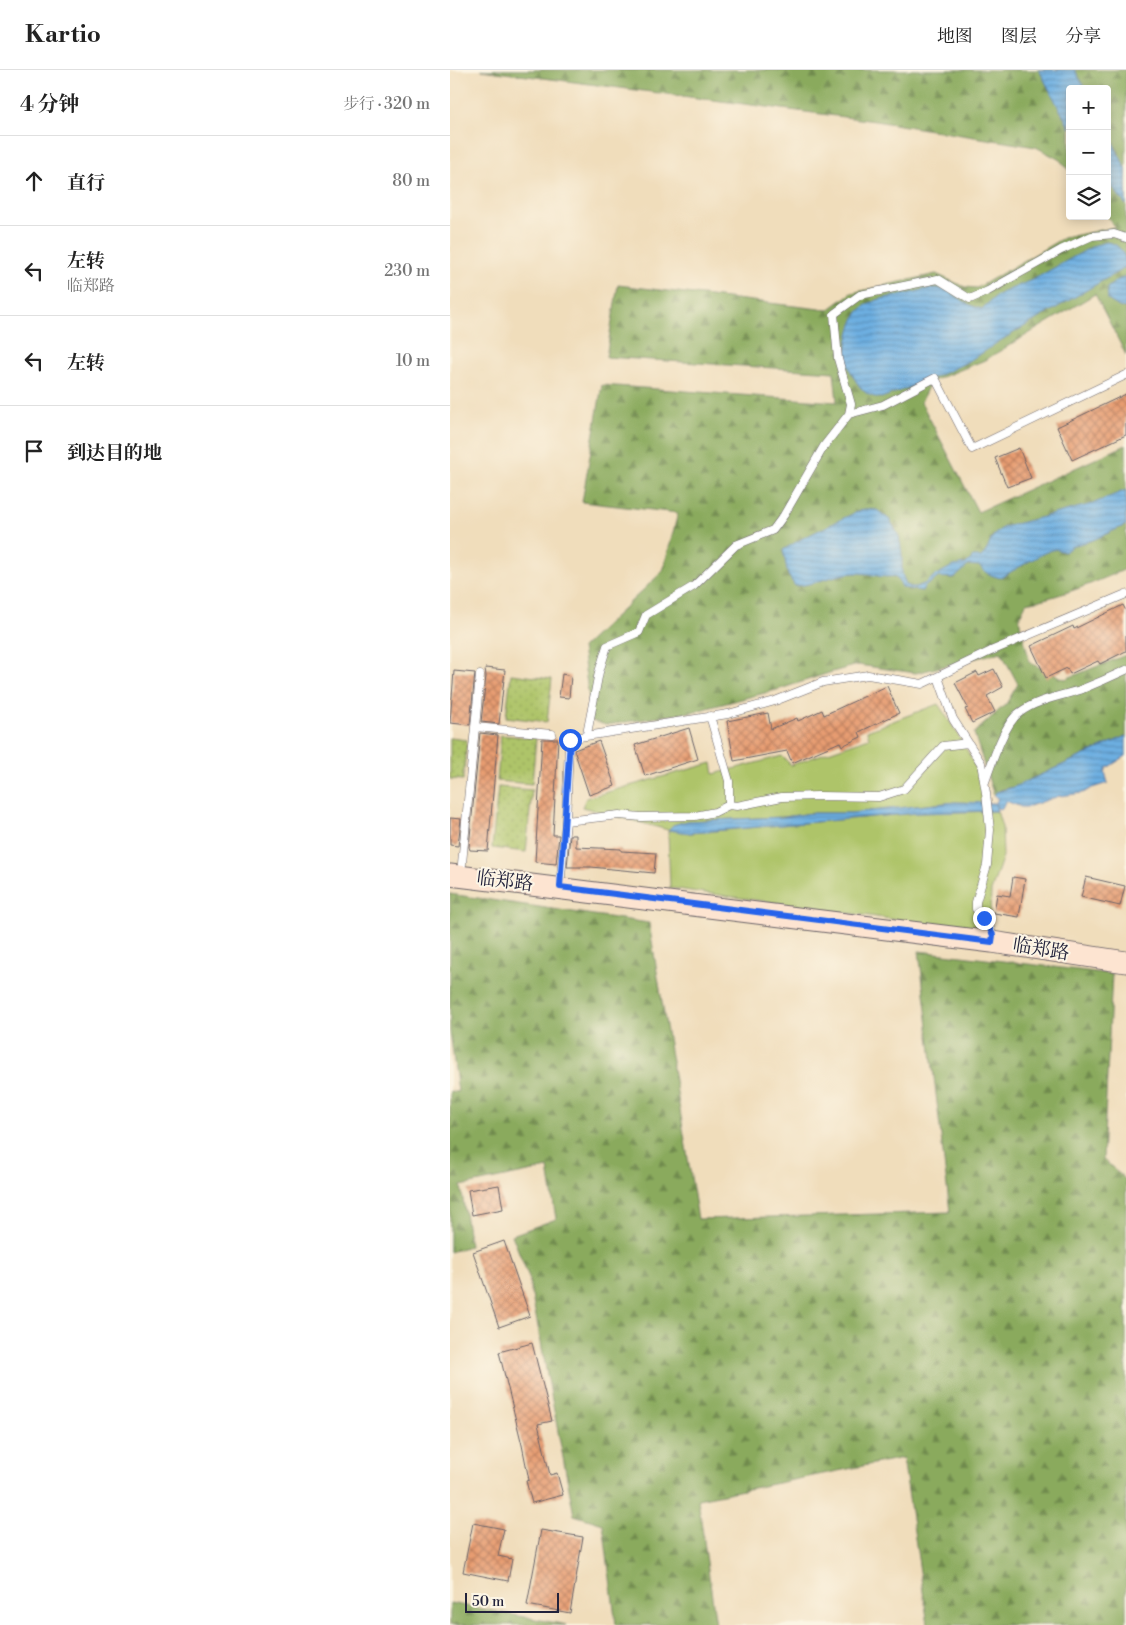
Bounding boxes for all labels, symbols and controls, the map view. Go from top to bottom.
text: Kartio [25,20,101,50]
text: 地图 [937,25,973,48]
text: 图层 [1001,25,1037,48]
text: 分享 [1065,25,1101,48]
map controls [1066,85,1111,220]
button: + [1066,85,1111,130]
text: 4 分钟 [20,92,79,118]
text: 步行 · 320 m [343,94,430,114]
button: − [1066,130,1111,175]
icon: ahead [20,167,48,195]
text: 直行 [67,171,105,195]
text: 80 m [392,171,430,191]
button: layers [1066,175,1111,220]
text: 左转 [67,249,105,273]
icon: left [20,257,48,285]
text: 230 m [384,261,430,281]
text: 临郑路 [67,276,115,296]
icon: left [20,347,48,375]
text: 左转 [67,351,105,375]
text: 10 m [396,351,430,371]
icon: arrive [20,437,48,465]
text: 到达目的地 [67,441,162,465]
route start [559,729,582,752]
street label: 临郑路 [475,866,535,896]
route end [973,907,996,930]
street label: 临郑路 [1011,933,1071,965]
scale bar [465,1590,559,1613]
text: 50 m [472,1593,504,1611]

